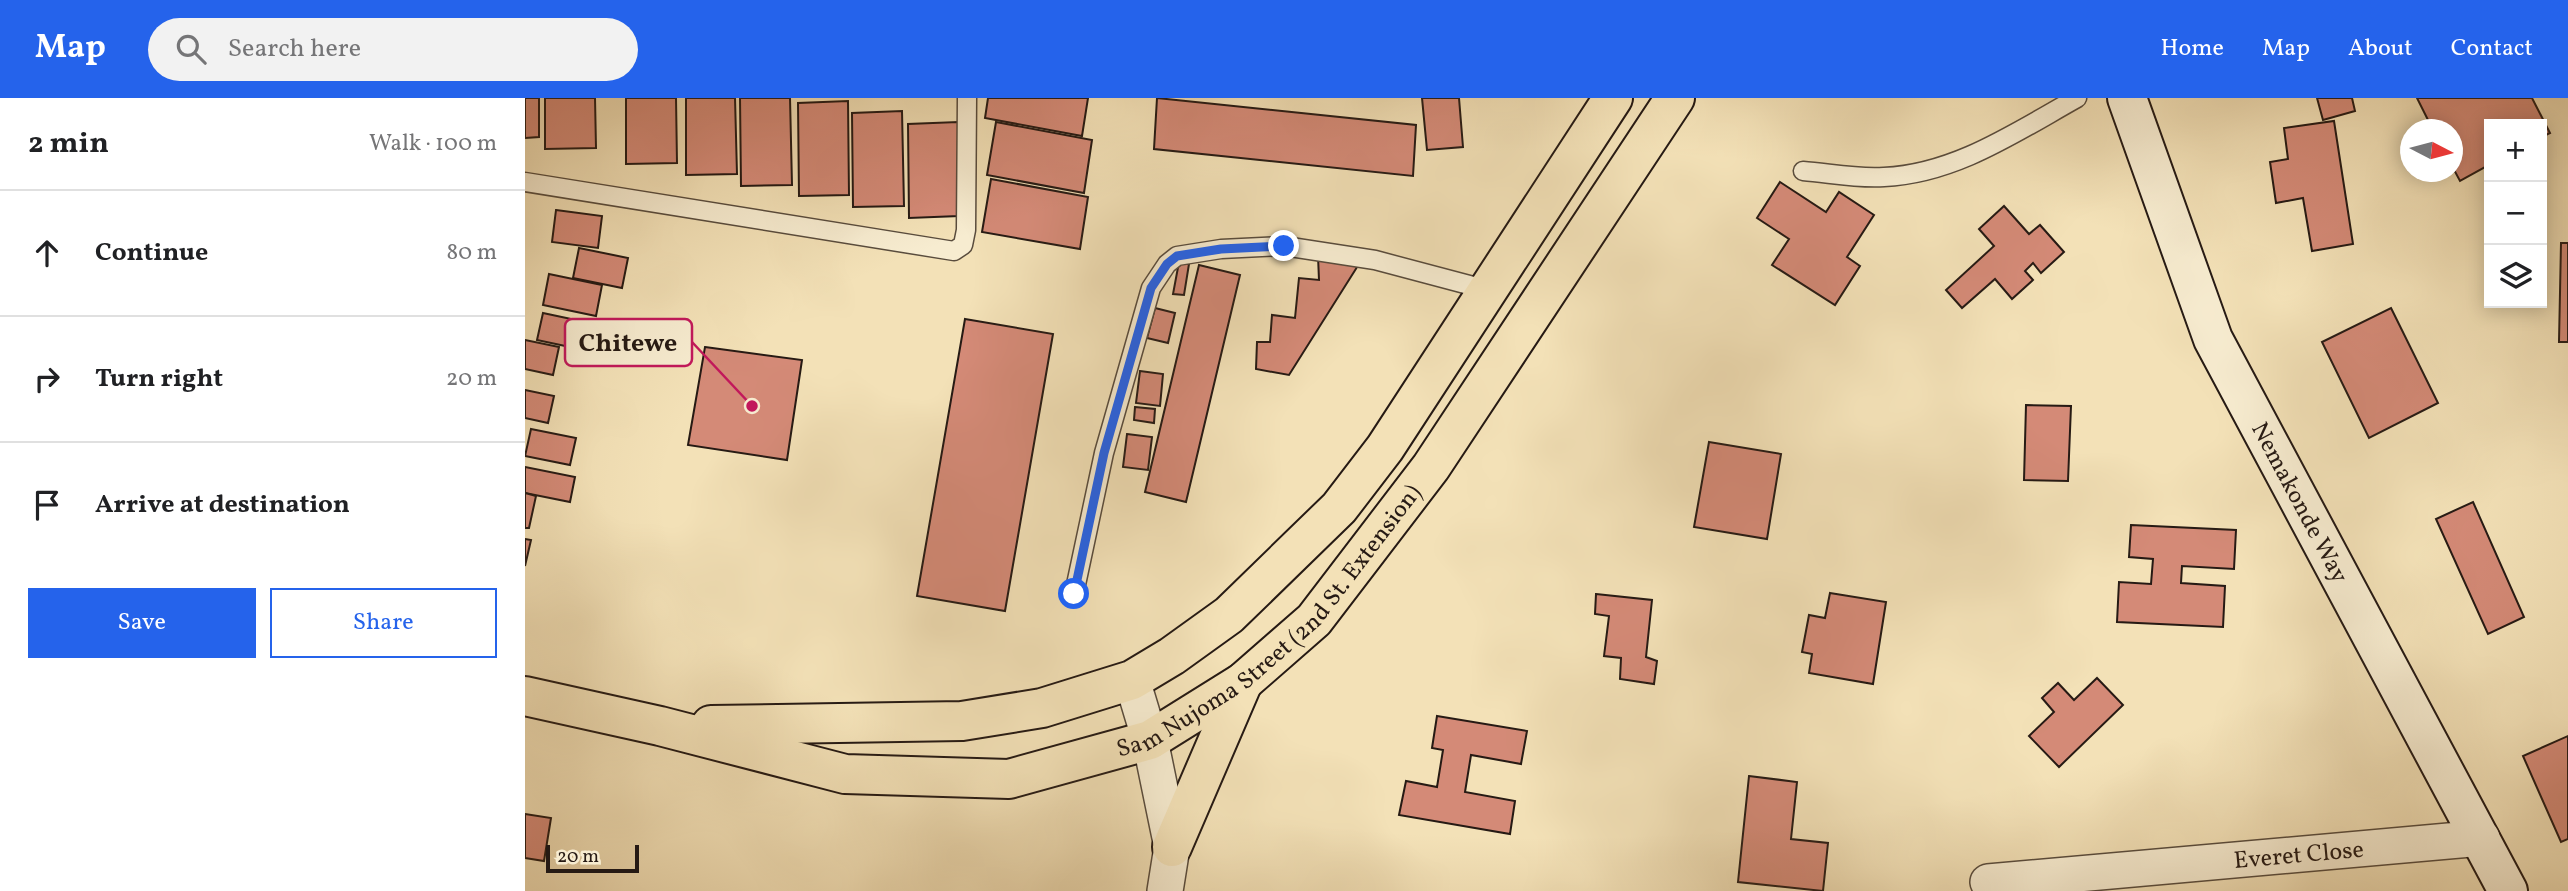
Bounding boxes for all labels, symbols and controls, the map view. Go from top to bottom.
search box [148,18,638,81]
text: Map [35,26,106,72]
icon: search [172,30,210,68]
text: Search here [228,31,361,67]
text: Home [2160,32,2224,66]
text: Map [2262,32,2310,66]
text: About [2348,32,2413,66]
text: Contact [2451,32,2533,66]
north arrow [2400,119,2463,182]
map controls [2484,119,2547,308]
button: + [2484,119,2547,182]
text: 2 min [28,123,109,165]
text: Walk · 100 m [369,128,497,160]
button: − [2484,182,2547,245]
route end [1268,230,1299,261]
icon: ahead [28,234,66,272]
text: Continue [95,235,208,271]
text: 80 m [447,237,497,269]
button: layers [2484,245,2547,308]
callout: Chitewe [565,319,692,366]
text: Chitewe [579,326,677,362]
icon: right [28,360,66,398]
text: Turn right [95,361,223,397]
text: 20 m [446,363,497,395]
street label: Nemakonde Way [2242,417,2355,590]
street label: Sam Nujoma Street (2nd St. Extension) [1113,478,1431,767]
icon: arrive [28,486,66,524]
text: Arrive at destination [95,487,350,523]
route start [1058,578,1089,609]
button: Save [28,588,256,658]
button: Share [270,588,497,658]
street label: Everet Close [2233,834,2365,879]
scale bar [546,842,639,874]
text: 20 m [557,844,599,870]

